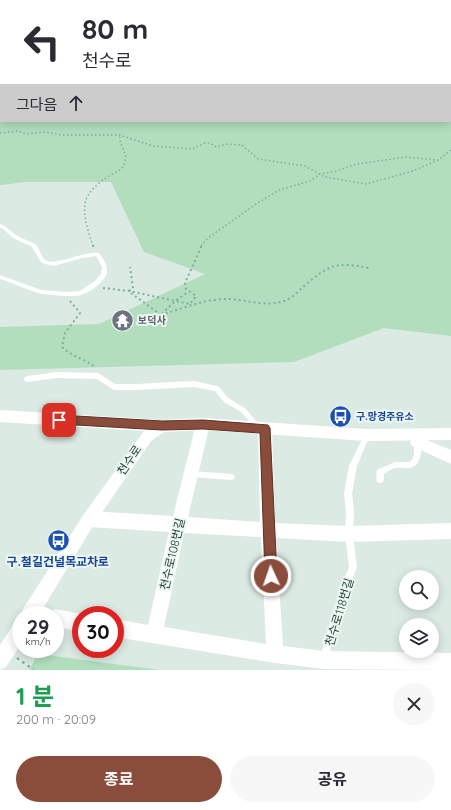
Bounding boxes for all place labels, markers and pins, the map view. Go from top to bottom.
temple icon: 보덕사 [109,307,135,333]
place label: 보덕사 [138,314,166,327]
pin [42,403,76,437]
bus stop icon: 구.망경주유소 [327,403,353,429]
place label: 구.망경주유소 [356,410,414,423]
bus stop icon: 구.철길건널목교차로 [45,527,71,553]
place label: 구.철길건널목교차로 [7,554,109,569]

